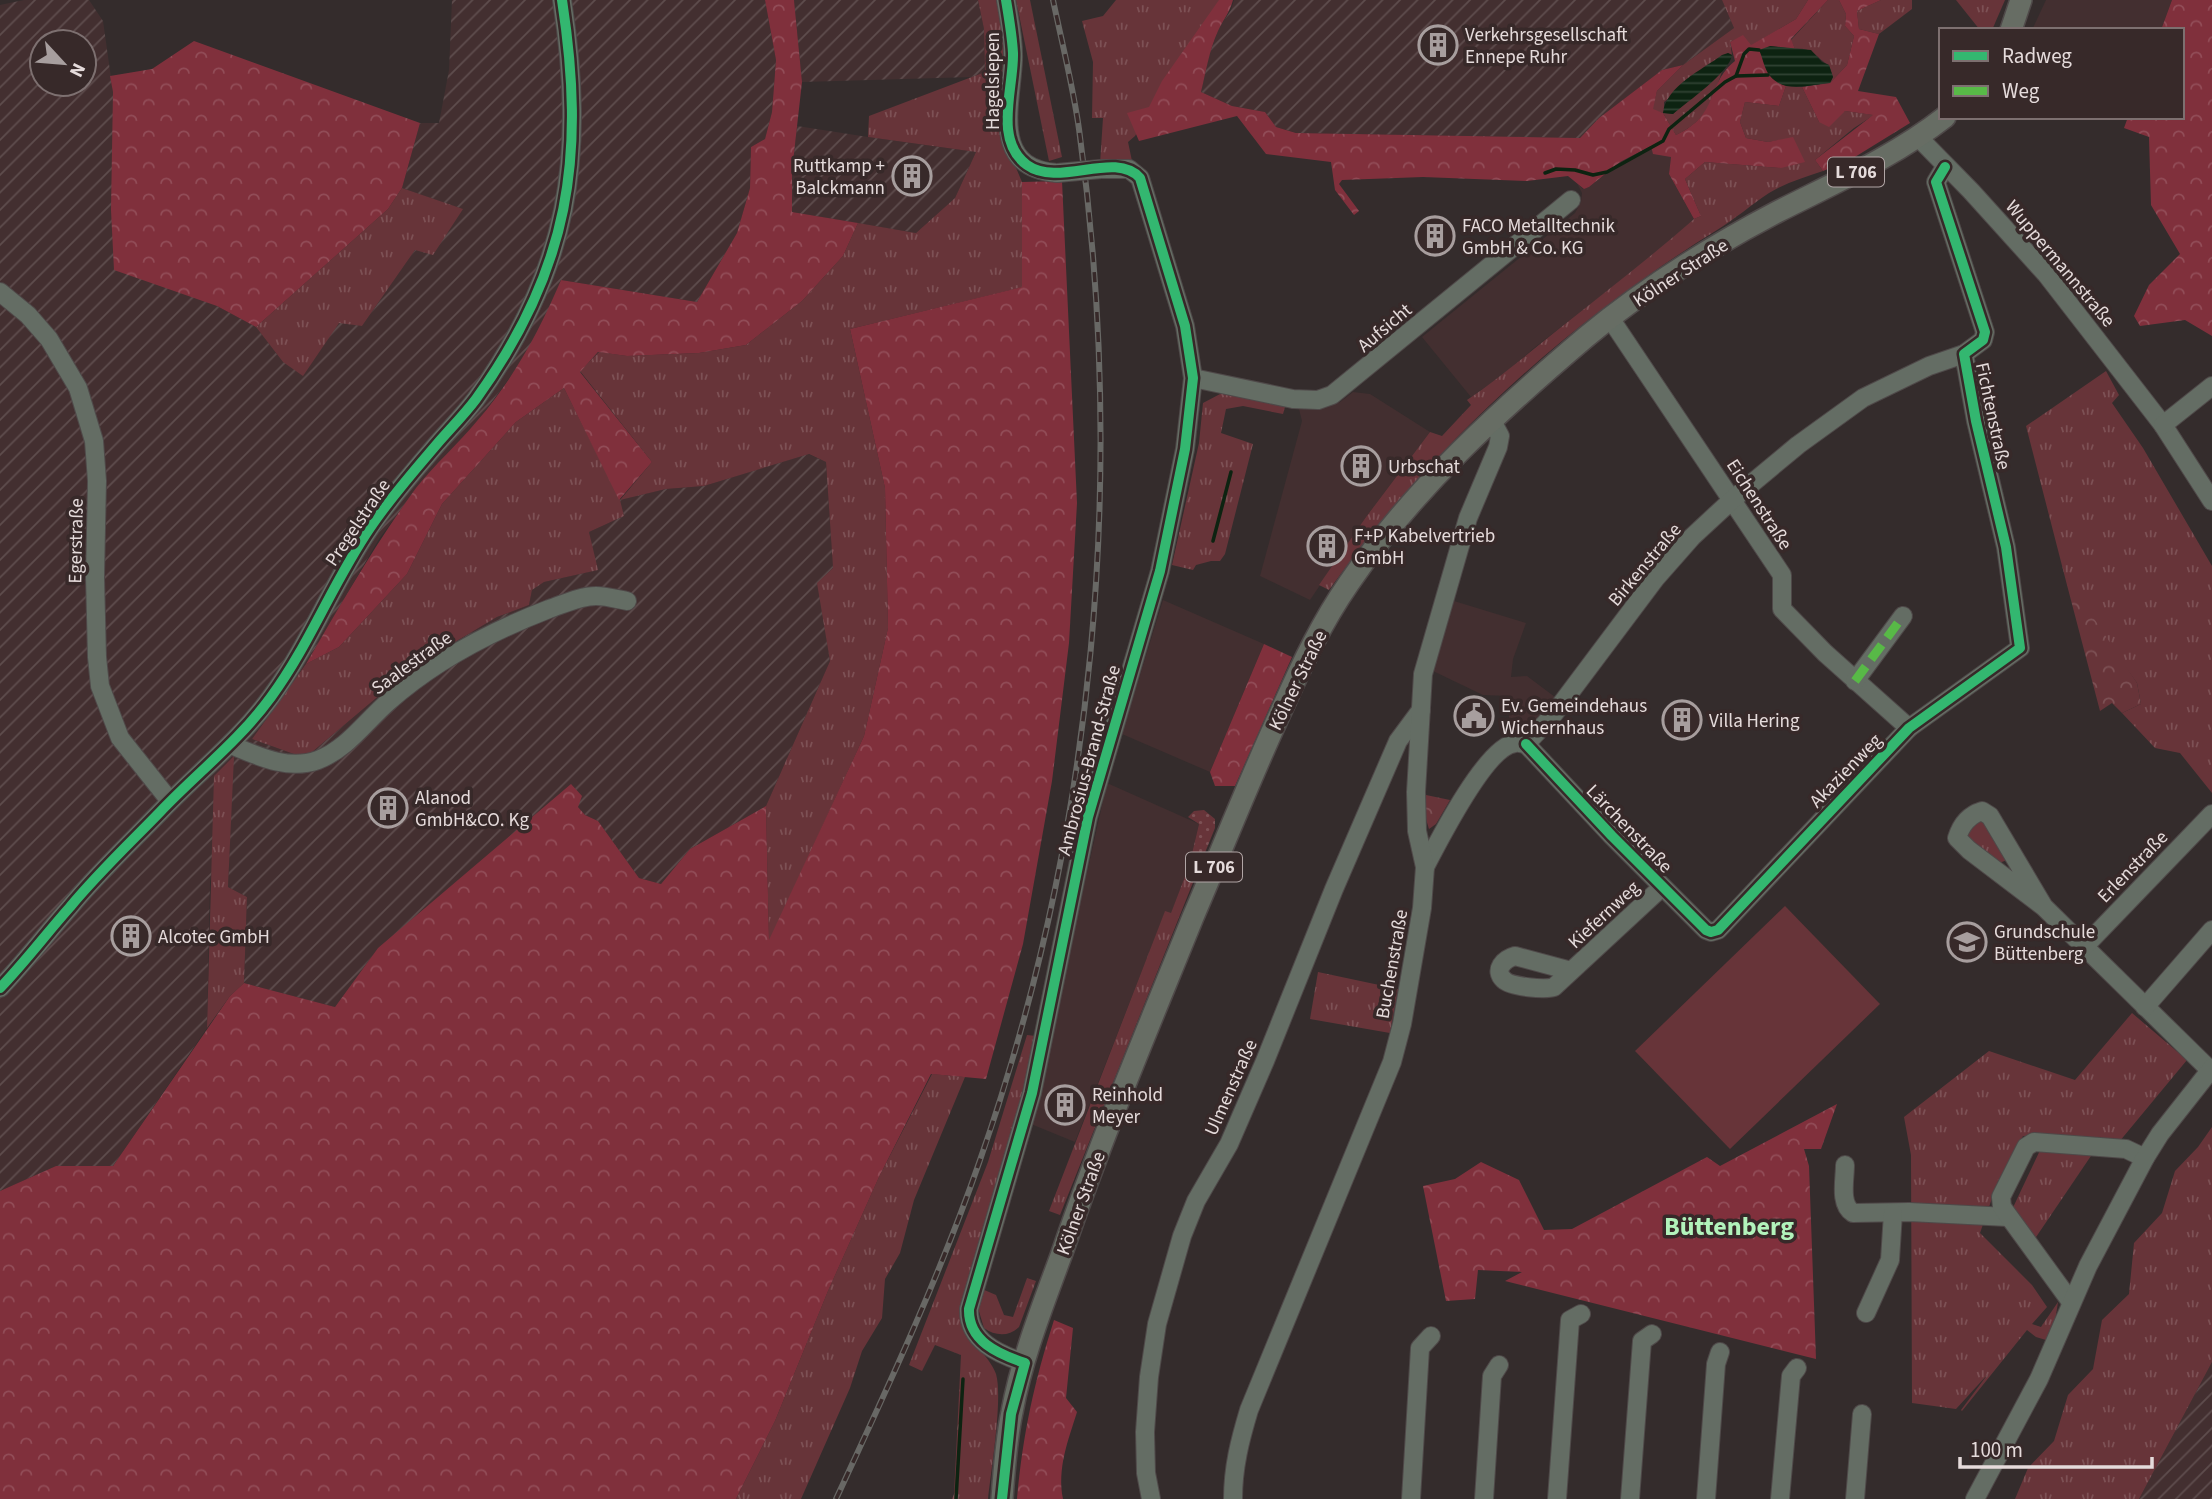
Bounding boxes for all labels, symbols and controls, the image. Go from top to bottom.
place label: Verkehrsgesellschaft Ennepe Ruhr [1465,22,1628,71]
building icon: Verkehrsgesellschaft Ennepe Ruhr [1417,24,1459,66]
north arrow [28,28,98,98]
legend [1939,28,2184,119]
street label: Hagelsiepen [980,32,1007,130]
text: Radweg [2002,41,2072,71]
text: N [62,58,92,81]
text: Weg [2002,76,2040,106]
place label: Ruttkamp + Balckmann [793,153,885,202]
building icon: Ruttkamp + Balckmann [891,155,933,197]
road number: L 706 [1828,158,1884,187]
street label: Wuppermannstraße [1999,195,2121,333]
place label: FACO Metalltechnik GmbH & Co. KG [1462,213,1616,262]
building icon: FACO Metalltechnik GmbH & Co. KG [1414,215,1456,257]
street label: Kölner Straße [1628,232,1734,314]
street label: Aufsicht [1352,297,1419,359]
street label: Fichtenstraße [1968,360,2017,472]
building icon: Urbschat [1340,445,1382,487]
place label: Urbschat [1388,454,1461,481]
street label: Eichenstraße [1719,454,1798,556]
street label: Pregelstraße [319,474,397,572]
street label: Egerstraße [62,498,91,584]
street label: Birkenstraße [1602,517,1688,612]
place label: F+P Kabelvertrieb GmbH [1354,523,1495,572]
building icon: F+P Kabelvertrieb GmbH [1306,525,1348,567]
street label: Saalestraße [366,625,458,702]
street label: Kölner Straße [1262,626,1334,735]
street label: Ambrosius-Brand-Straße [1051,662,1128,858]
place label: Ev. Gemeindehaus Wichernhaus [1501,693,1647,742]
public building icon: Ev. Gemeindehaus Wichernhaus [1453,695,1495,737]
building icon: Villa Hering [1661,699,1703,741]
place label: Villa Hering [1709,708,1800,735]
street label: Akazienweg [1804,728,1889,814]
street label: Lärchenstraße [1580,779,1678,879]
place label: Alanod GmbH&CO. Kg [415,785,529,834]
building icon: Alanod GmbH&CO. Kg [367,787,409,829]
street label: Erlenstraße [2092,825,2175,909]
road number: L 706 [1186,852,1242,882]
street label: Kiefernweg [1562,875,1646,955]
street label: Buchenstraße [1370,908,1415,1021]
building icon: Alcotec GmbH [110,915,152,957]
place label: Grundschule Büttenberg [1994,919,2095,968]
school or university icon: Grundschule Büttenberg [1946,921,1988,963]
place label: Alcotec GmbH [158,924,270,951]
street label: Ulmenstraße [1198,1035,1265,1140]
place label: Reinhold Meyer [1092,1082,1163,1131]
building icon: Reinhold Meyer [1044,1084,1086,1126]
street label: Kölner Straße [1050,1148,1113,1259]
district label: Büttenberg [1664,1208,1794,1245]
scale bar [1960,1426,2152,1470]
text: 100 m [1970,1435,2023,1465]

